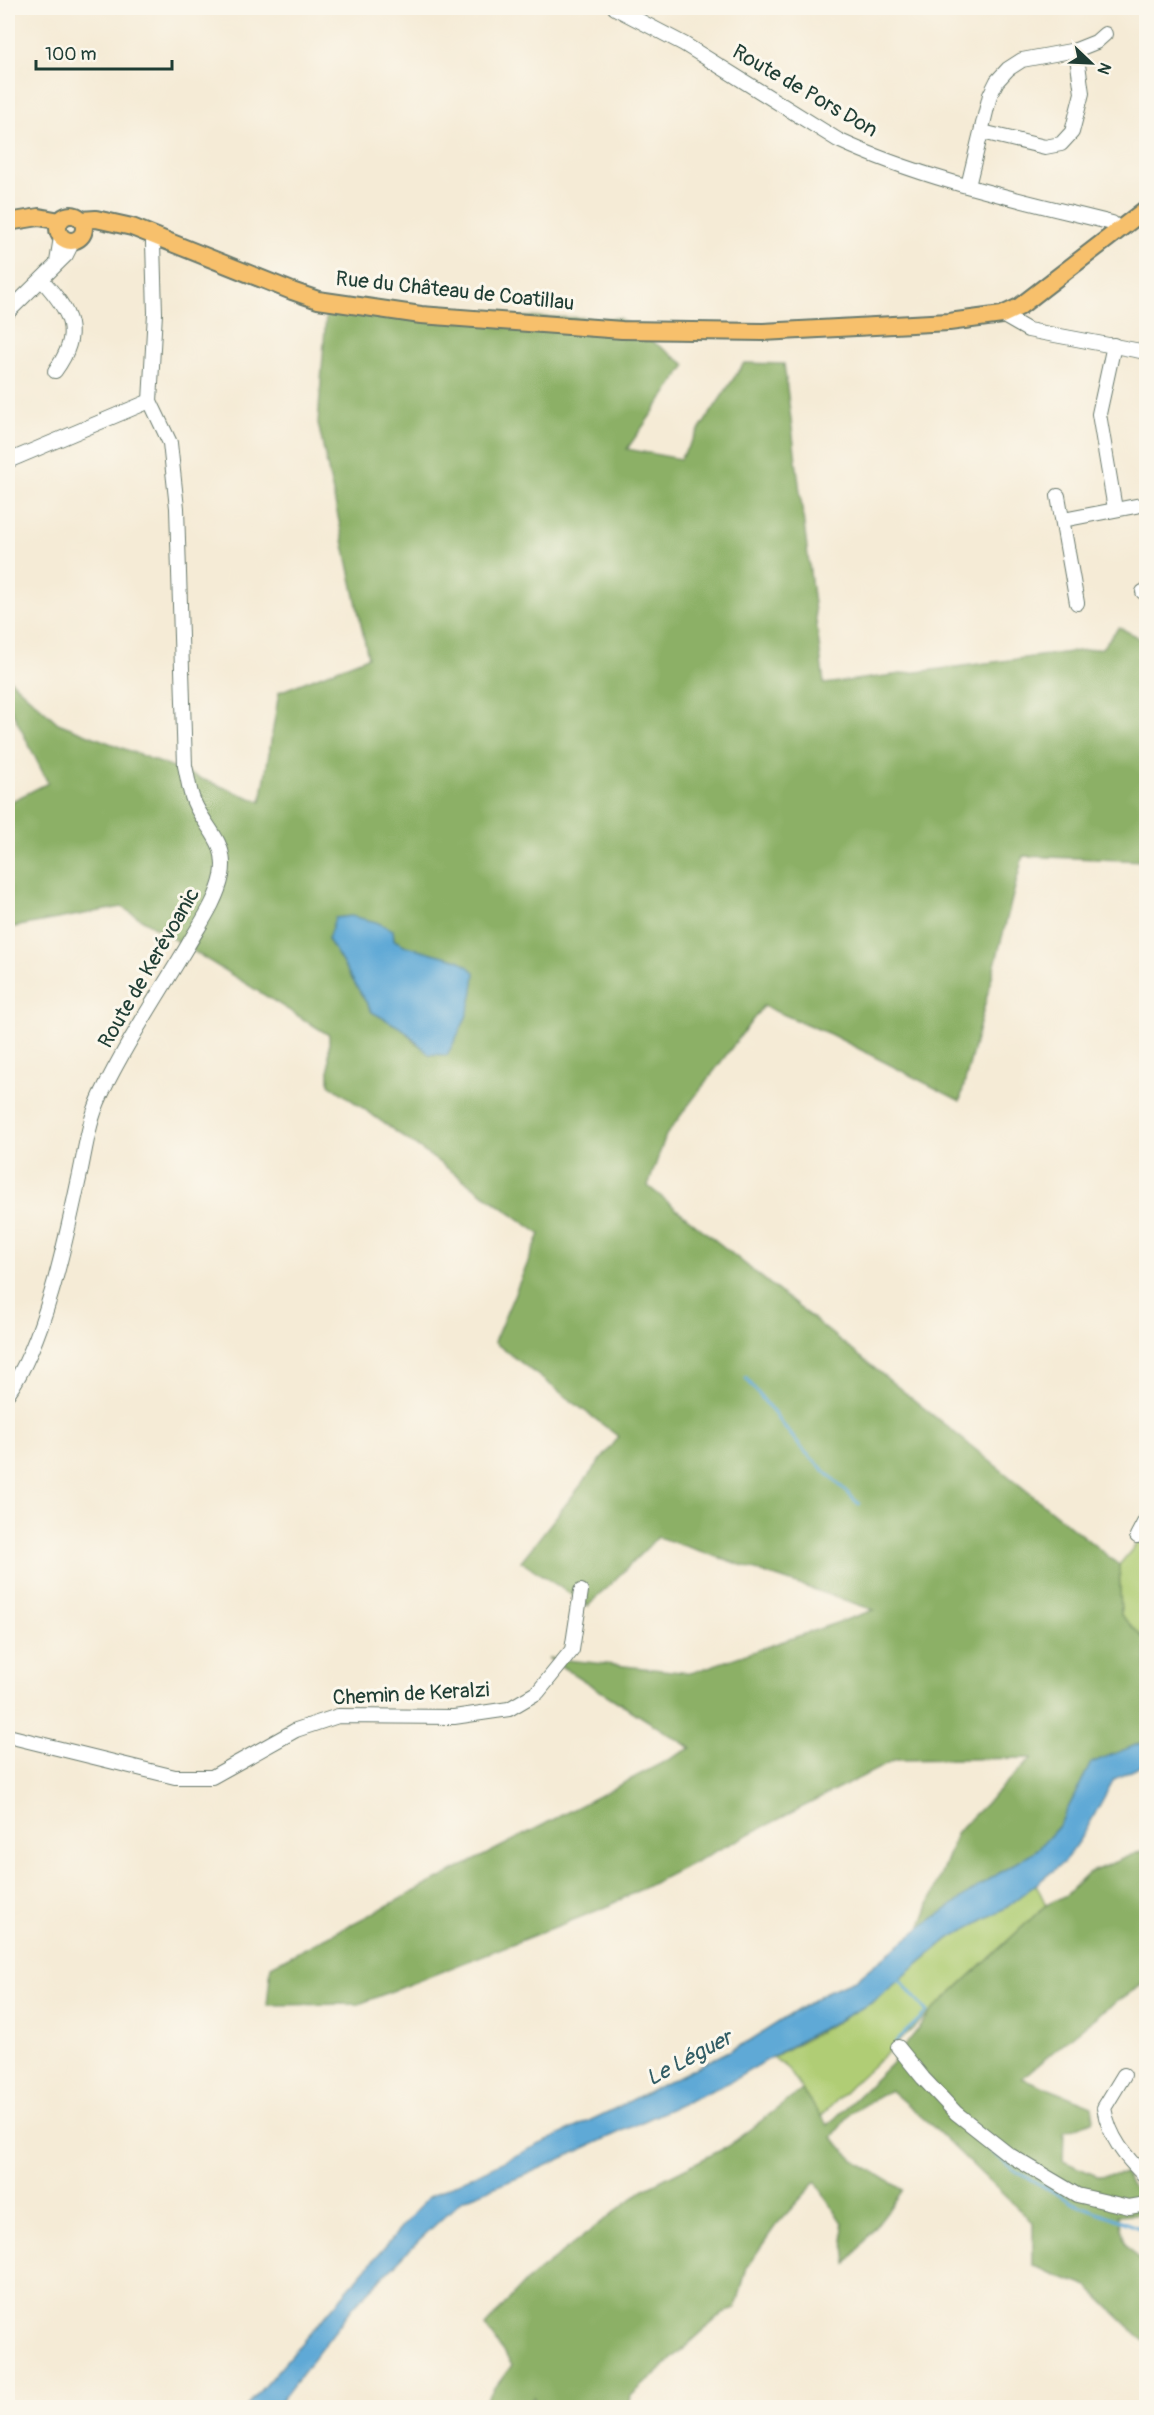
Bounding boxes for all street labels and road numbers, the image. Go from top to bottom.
street label: Route de Pors Don [728,39,882,143]
street label: Rue du Château de Coatillau [334,265,576,317]
street label: Route de Kerévoanic [92,883,206,1053]
street label: Chemin de Keralzi [332,1676,490,1712]

